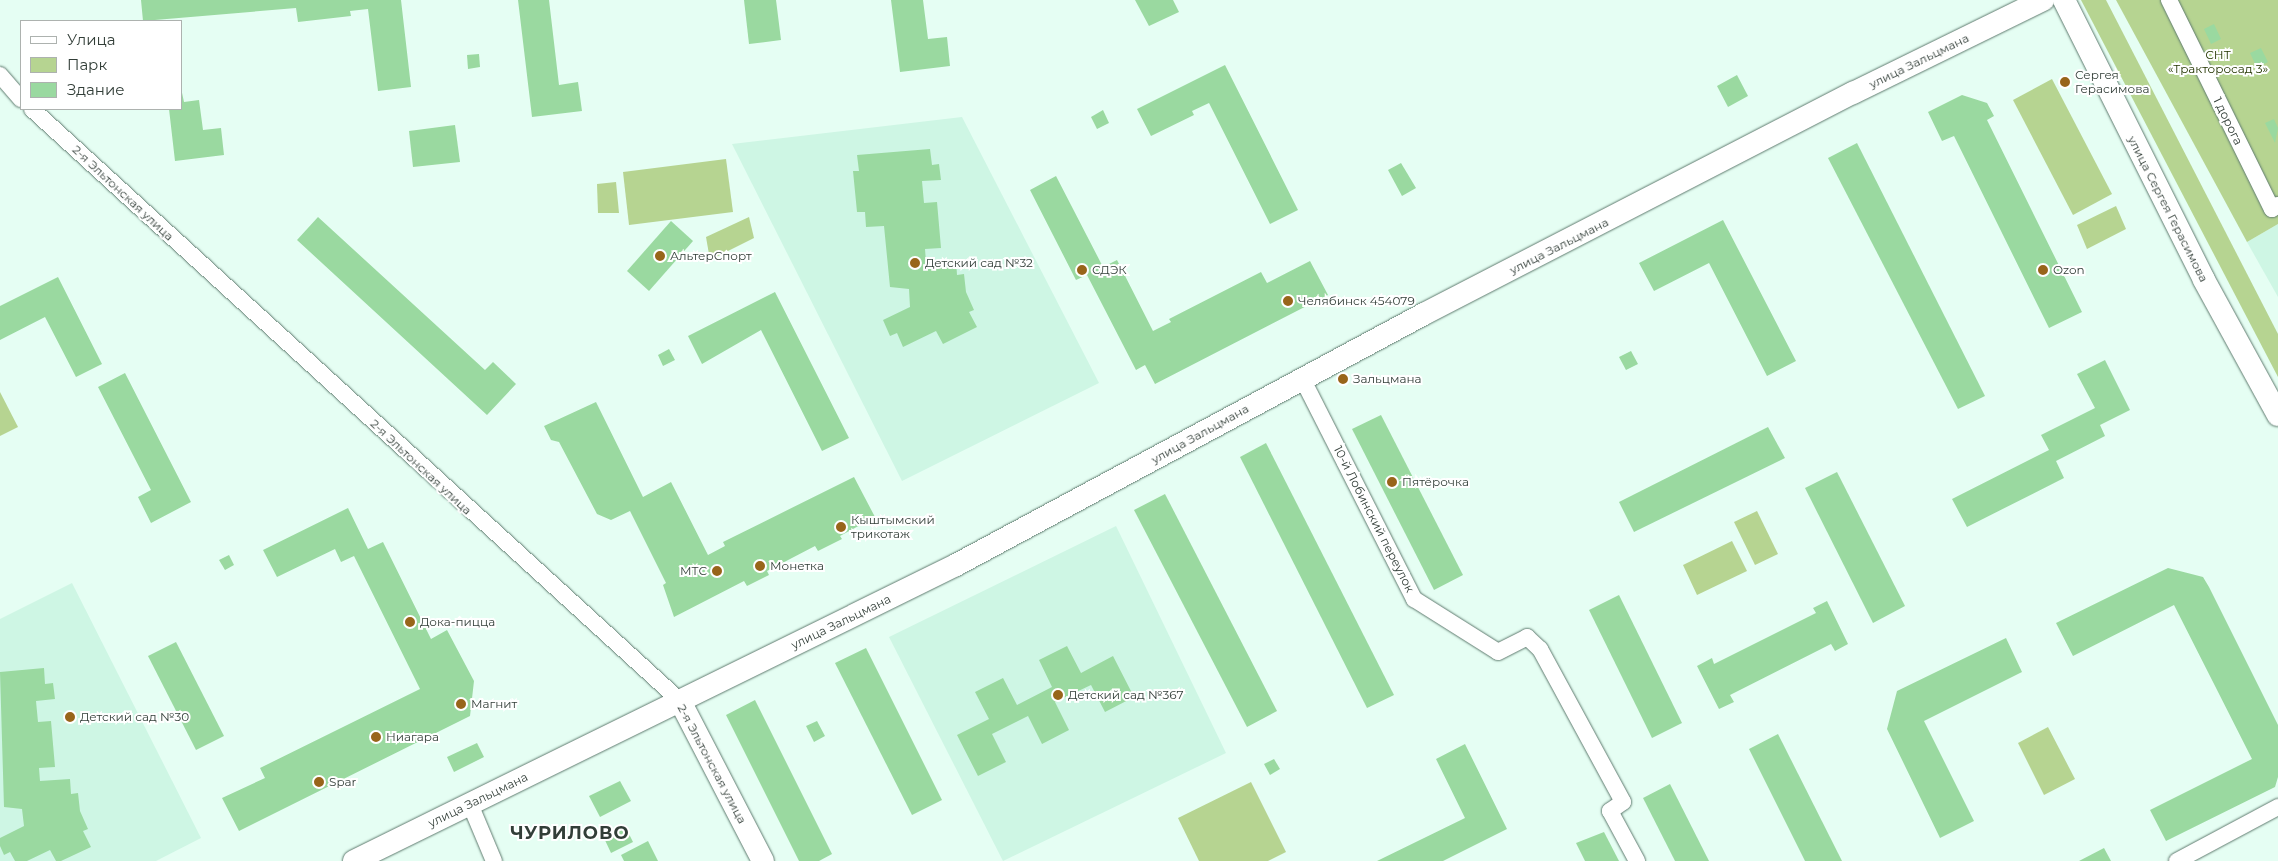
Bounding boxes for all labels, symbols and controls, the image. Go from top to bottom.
legend [20,20,182,110]
text: Улица [67,30,115,49]
street label: улица Зальцмана [1867,31,1971,91]
park label: СНТ «Тракторосад 3» [2168,48,2268,76]
text: Парк [67,55,107,74]
place label: Сергея Герасимова [2075,68,2149,96]
marker: Сергея Герасимова [2059,76,2071,88]
text: Здание [67,80,125,99]
street label: 1 дорога [2210,95,2246,147]
street label: улица Сергея Герасимова [2125,134,2211,284]
street label: 2-я Эльтонская улица [69,142,177,244]
street label: улица Зальцмана [1507,215,1611,277]
place label: АльтерСпорт [670,249,752,263]
marker: АльтерСпорт [654,250,666,262]
place label: Детский сад №32 [925,256,1033,270]
marker: Детский сад №32 [909,257,921,269]
place label: СДЭК [1092,263,1127,277]
place label: Ozon [2053,263,2085,277]
marker: СДЭК [1076,264,1088,276]
marker: Ozon [2037,264,2049,276]
place label: Челябинск 454079 [1298,294,1415,308]
marker: Челябинск 454079 [1282,295,1294,307]
place label: Зальцмана [1353,372,1422,386]
marker: Зальцмана [1337,373,1349,385]
street label: улица Зальцмана [1149,401,1251,467]
street label: 2-я Эльтонская улица [367,416,475,518]
street label: 10-й Лобинский переулок [1331,443,1417,595]
place label: Пятёрочка [1402,475,1469,489]
marker: Пятёрочка [1386,476,1398,488]
place label: Кыштымский трикотаж [851,513,935,541]
marker: Кыштымский трикотаж [835,521,847,533]
place label: Монетка [770,559,824,573]
marker: Монетка [754,560,766,572]
place label: МТС [680,564,707,578]
marker: МТС [711,565,723,577]
street label: улица Зальцмана [789,592,893,652]
place label: Дока-пицца [420,615,495,629]
marker: Дока-пицца [404,616,416,628]
place label: Детский сад №367 [1068,688,1183,702]
marker: Детский сад №367 [1052,689,1064,701]
place label: Магнит [471,697,517,711]
marker: Магнит [455,698,467,710]
street label: 2-я Эльтонская улица [674,702,750,826]
place label: Детский сад №30 [80,710,189,724]
marker: Детский сад №30 [64,711,76,723]
place label: Ниагара [386,730,439,744]
marker: Ниагара [370,731,382,743]
street label: улица Зальцмана [426,770,530,830]
place label: Spar [329,775,356,789]
marker: Spar [313,776,325,788]
district label: ЧУРИЛОВО [509,822,631,844]

